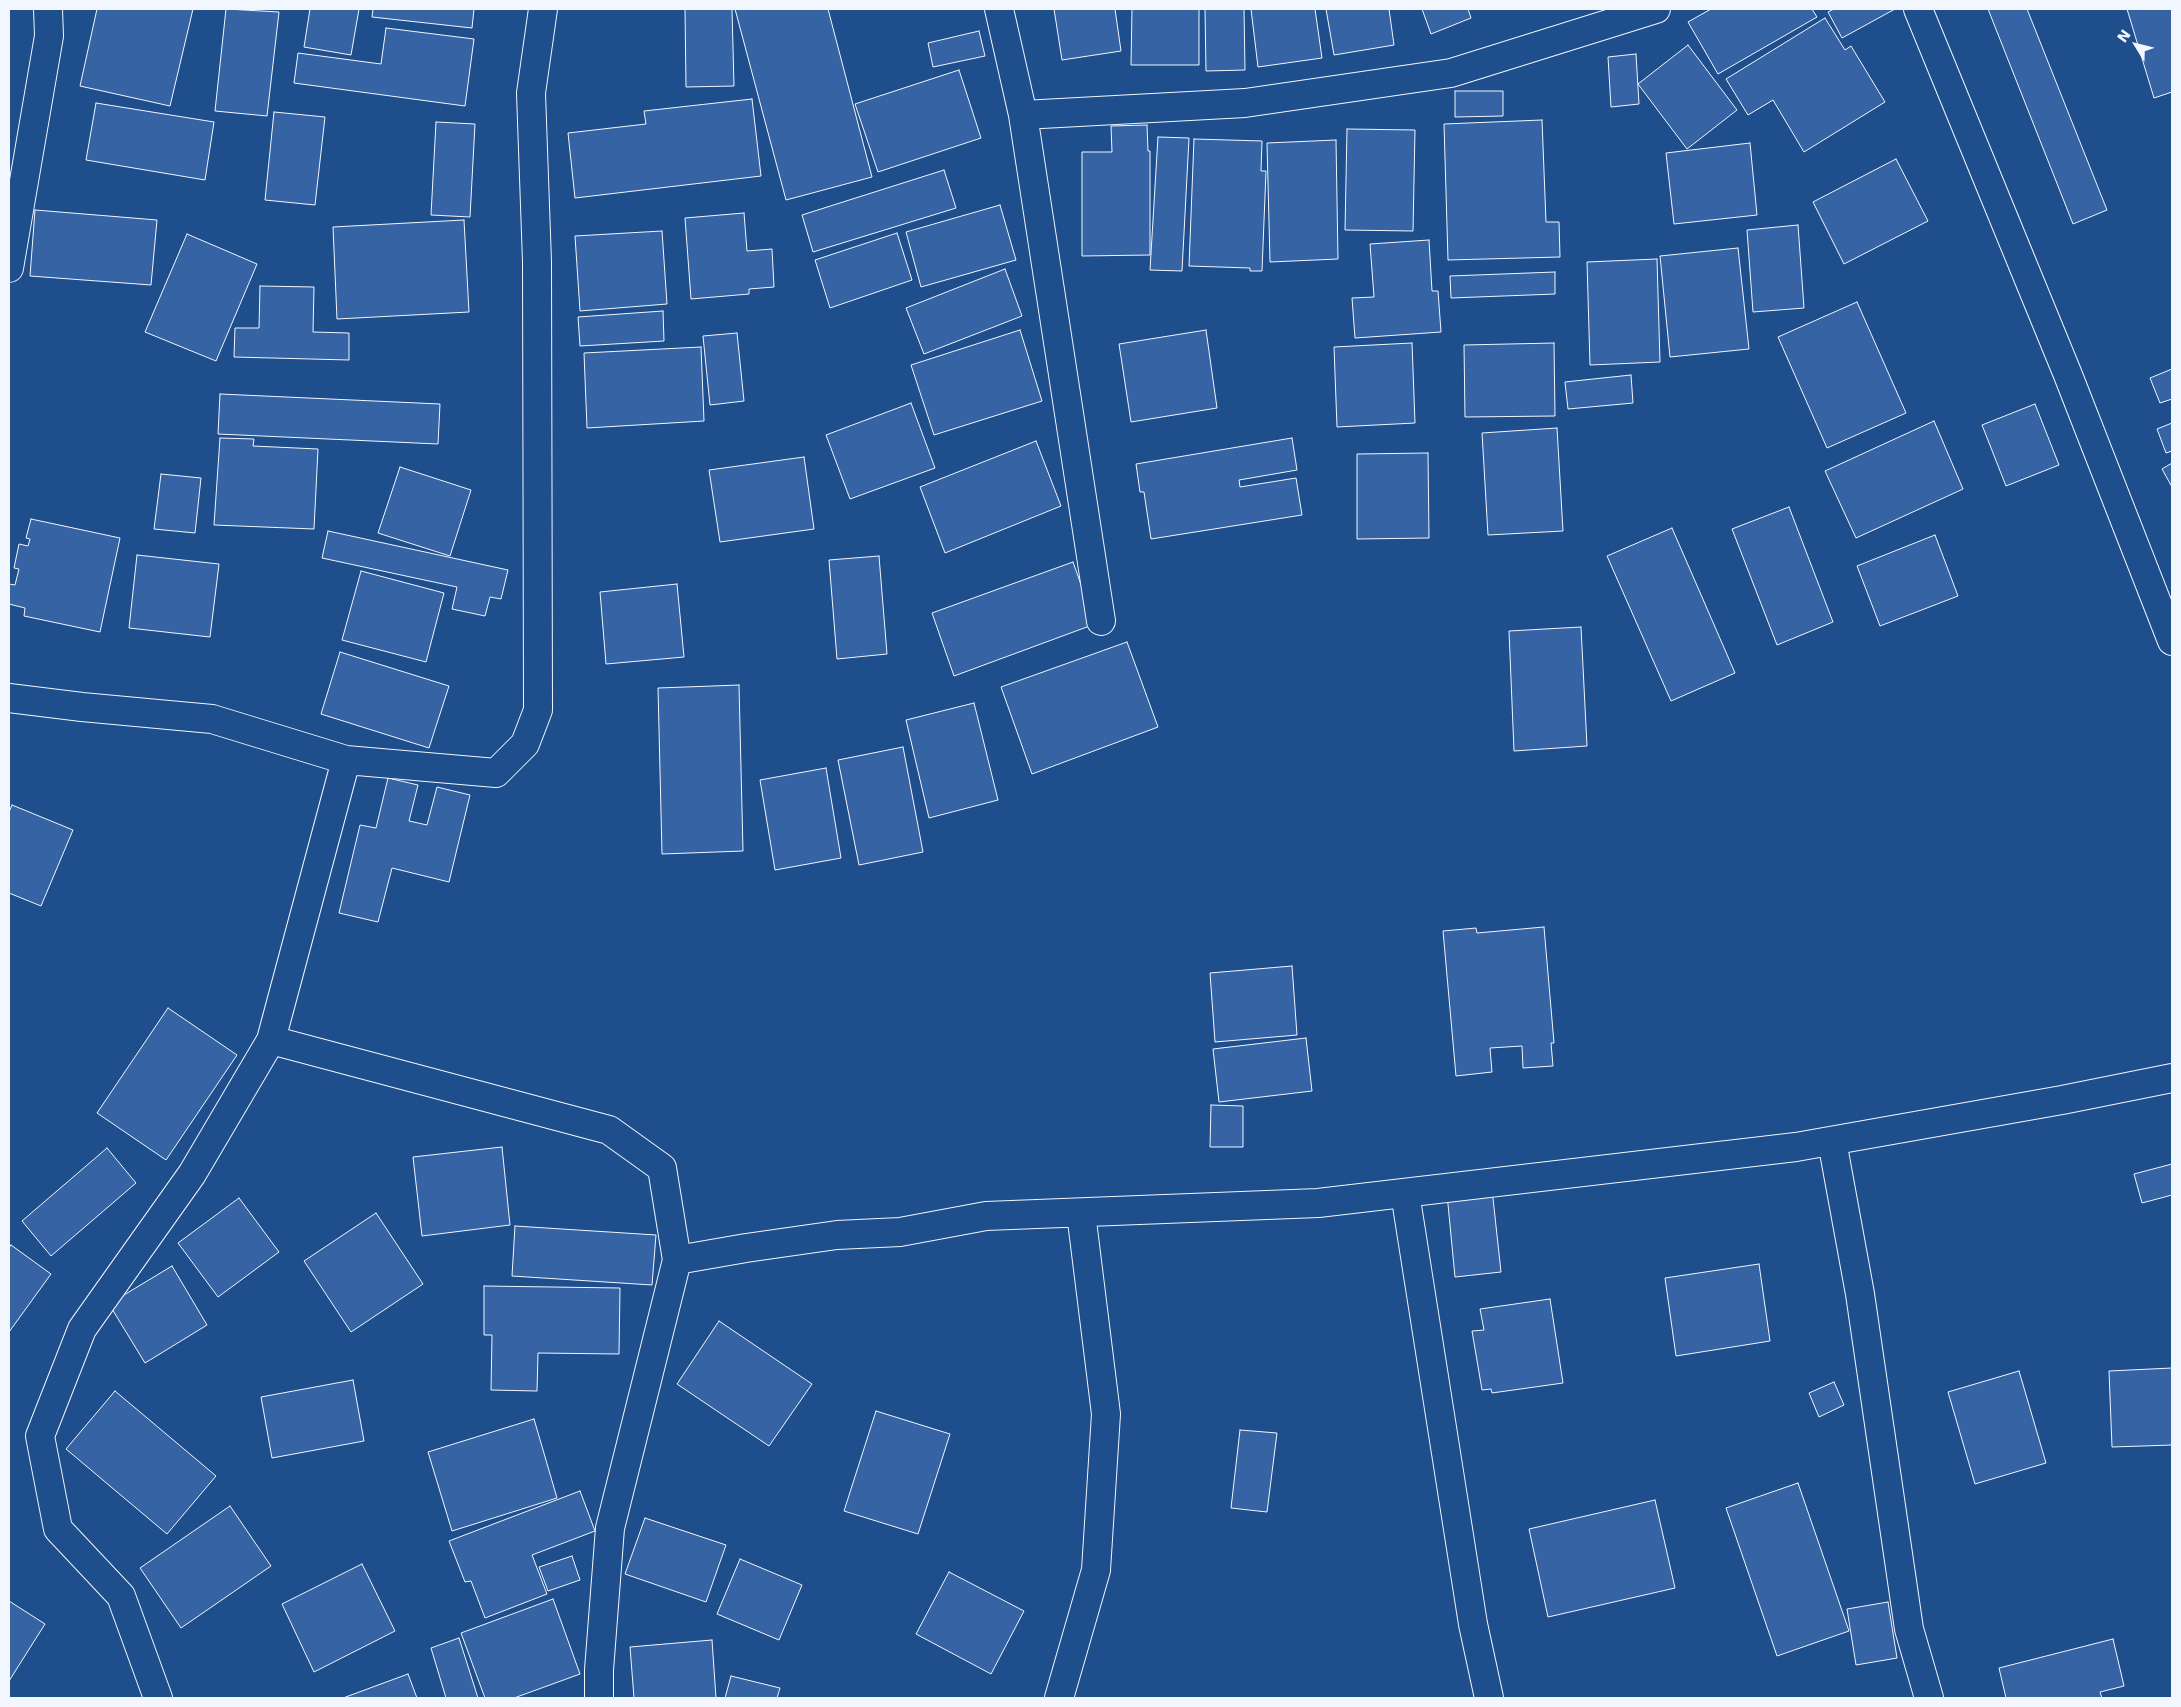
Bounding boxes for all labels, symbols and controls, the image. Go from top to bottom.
north arrow [2111,20,2161,70]
text: N [2114,27,2134,46]

